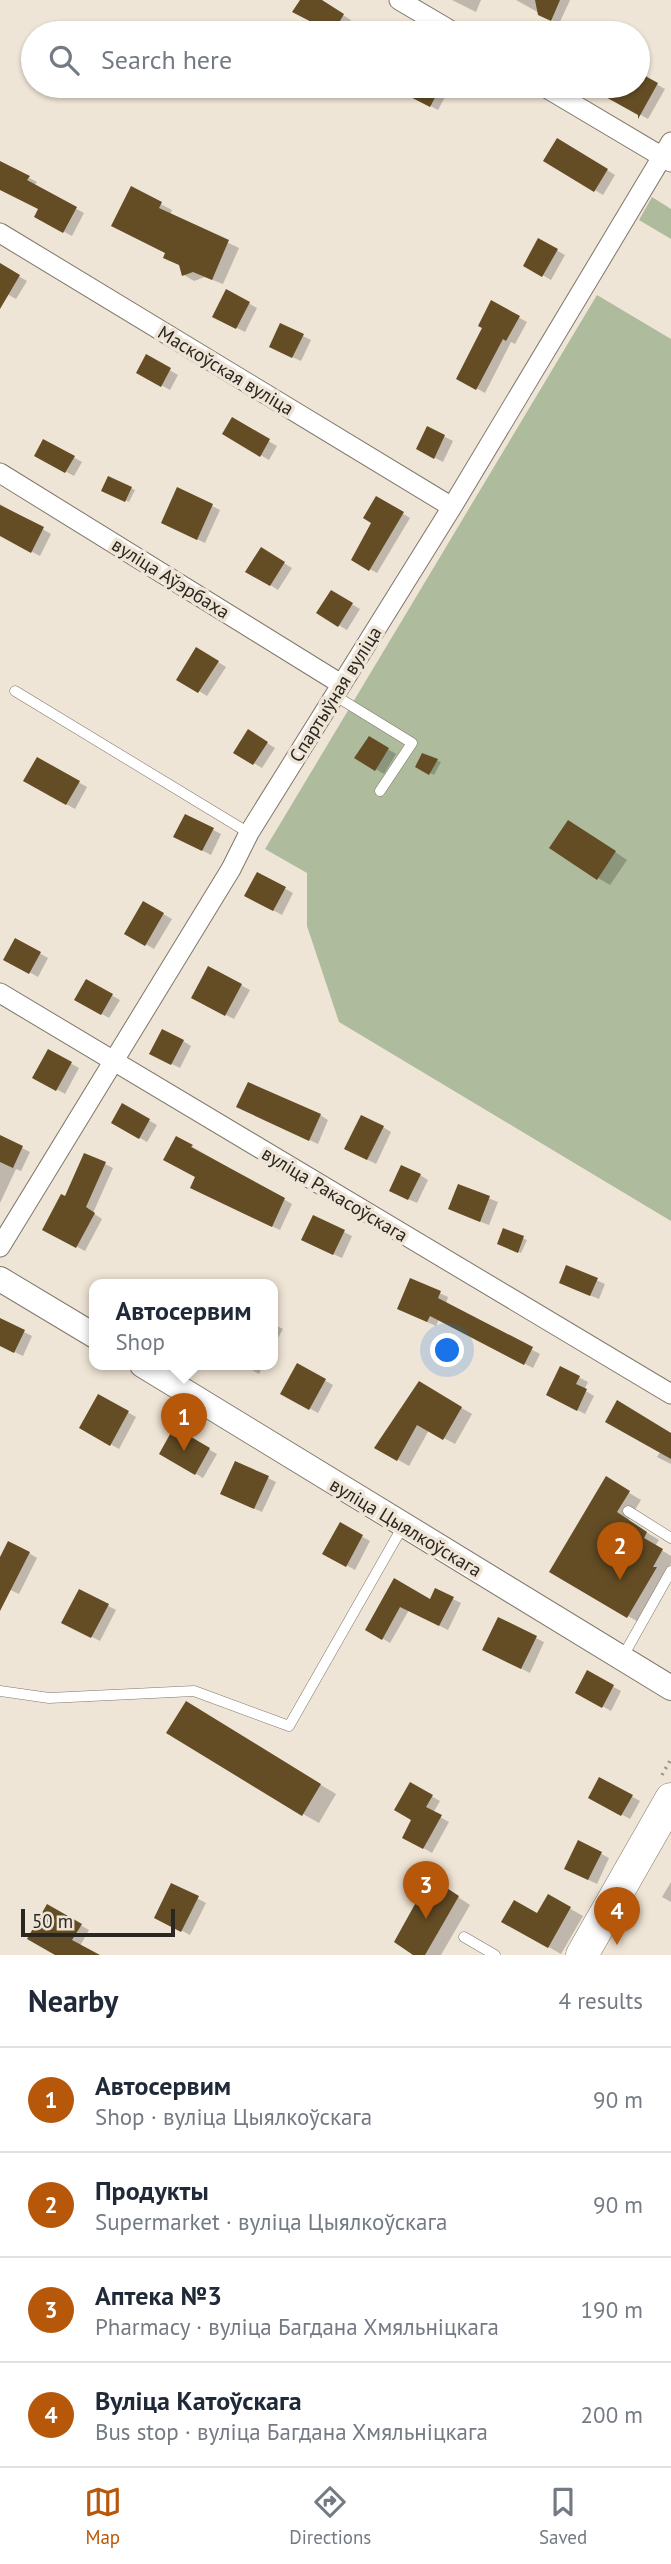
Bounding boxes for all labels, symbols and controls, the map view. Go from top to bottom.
search box [21,21,650,98]
icon: search [45,41,83,79]
text: Search here [101,43,232,76]
street label: Маскоўская вуліца [154,320,298,420]
street label: вуліца Аўэрбаха [108,532,234,624]
street label: Спартыўная вуліца [284,622,386,766]
street label: вуліца Ракасоўскага [258,1141,412,1247]
popup [89,1279,278,1370]
text: Автосервим [115,1294,252,1327]
text: Shop [115,1327,165,1356]
your location [430,1333,464,1367]
pin: 1 [161,1393,207,1451]
street label: вуліца Цыялкоўскага [326,1472,486,1582]
pin: 2 [597,1522,643,1580]
pin: 3 [403,1861,449,1919]
pin: 4 [594,1887,640,1945]
scale bar [21,1906,175,1938]
text: 50 m [32,1909,73,1933]
text: Nearby [28,1981,118,2020]
text: 4 results [559,1986,643,2015]
text: Автосервим [95,2069,231,2102]
text: 1 [44,2085,58,2114]
text: 90 m [593,2085,643,2114]
text: Shop · вуліца Цыялкоўскага [95,2102,372,2131]
text: Продукты [95,2174,209,2207]
text: 2 [44,2190,58,2219]
text: 90 m [593,2190,643,2219]
text: Supermarket · вуліца Цыялкоўскага [95,2207,447,2236]
text: Аптека №3 [95,2279,222,2312]
text: 3 [44,2295,58,2324]
text: 190 m [581,2295,643,2324]
text: Pharmacy · вуліца Багдана Хмяльніцкага [95,2312,499,2341]
text: Вуліца Катоўскага [95,2384,302,2417]
text: 4 [44,2400,58,2429]
text: 200 m [581,2400,643,2429]
text: Bus stop · вуліца Багдана Хмяльніцкага [95,2417,488,2446]
tab: Map [84,2483,122,2549]
tab: Directions [289,2483,371,2549]
tab: Saved [539,2483,587,2549]

